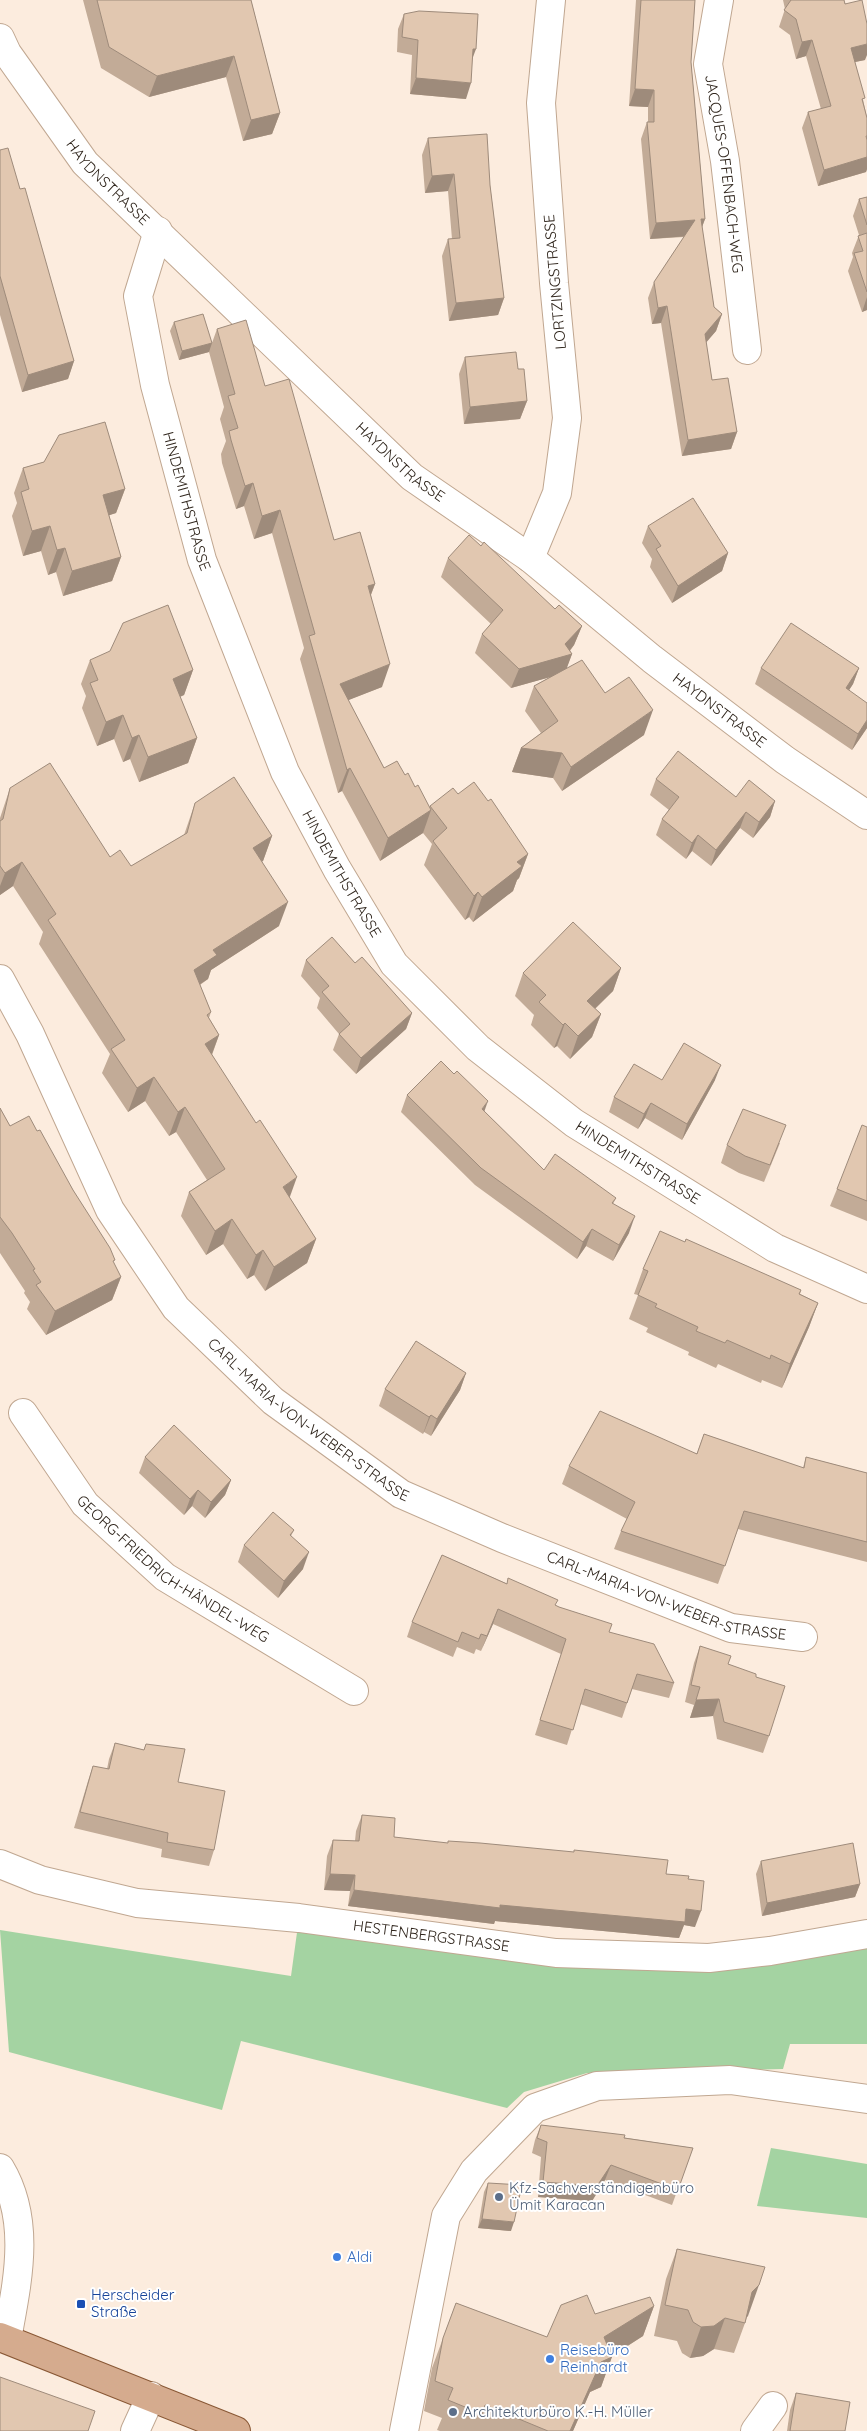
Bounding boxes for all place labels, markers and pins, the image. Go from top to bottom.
place label: Kfz-Sachverständigenbüro Ümit Karacan [509,2178,694,2214]
marker: Kfz-Sachverständigenbüro Ümit Karacan [493,2191,505,2203]
place label: Aldi [347,2247,372,2266]
marker: Aldi [331,2251,343,2263]
place label: Herscheider Straße [91,2285,175,2321]
marker: Herscheider Straße [75,2298,87,2310]
place label: Reisebüro Reinhardt [560,2340,629,2376]
marker: Reisebüro Reinhardt [544,2353,556,2365]
place label: Architekturbüro K.-H. Müller [463,2402,653,2421]
marker: Architekturbüro K.-H. Müller [447,2406,459,2418]

